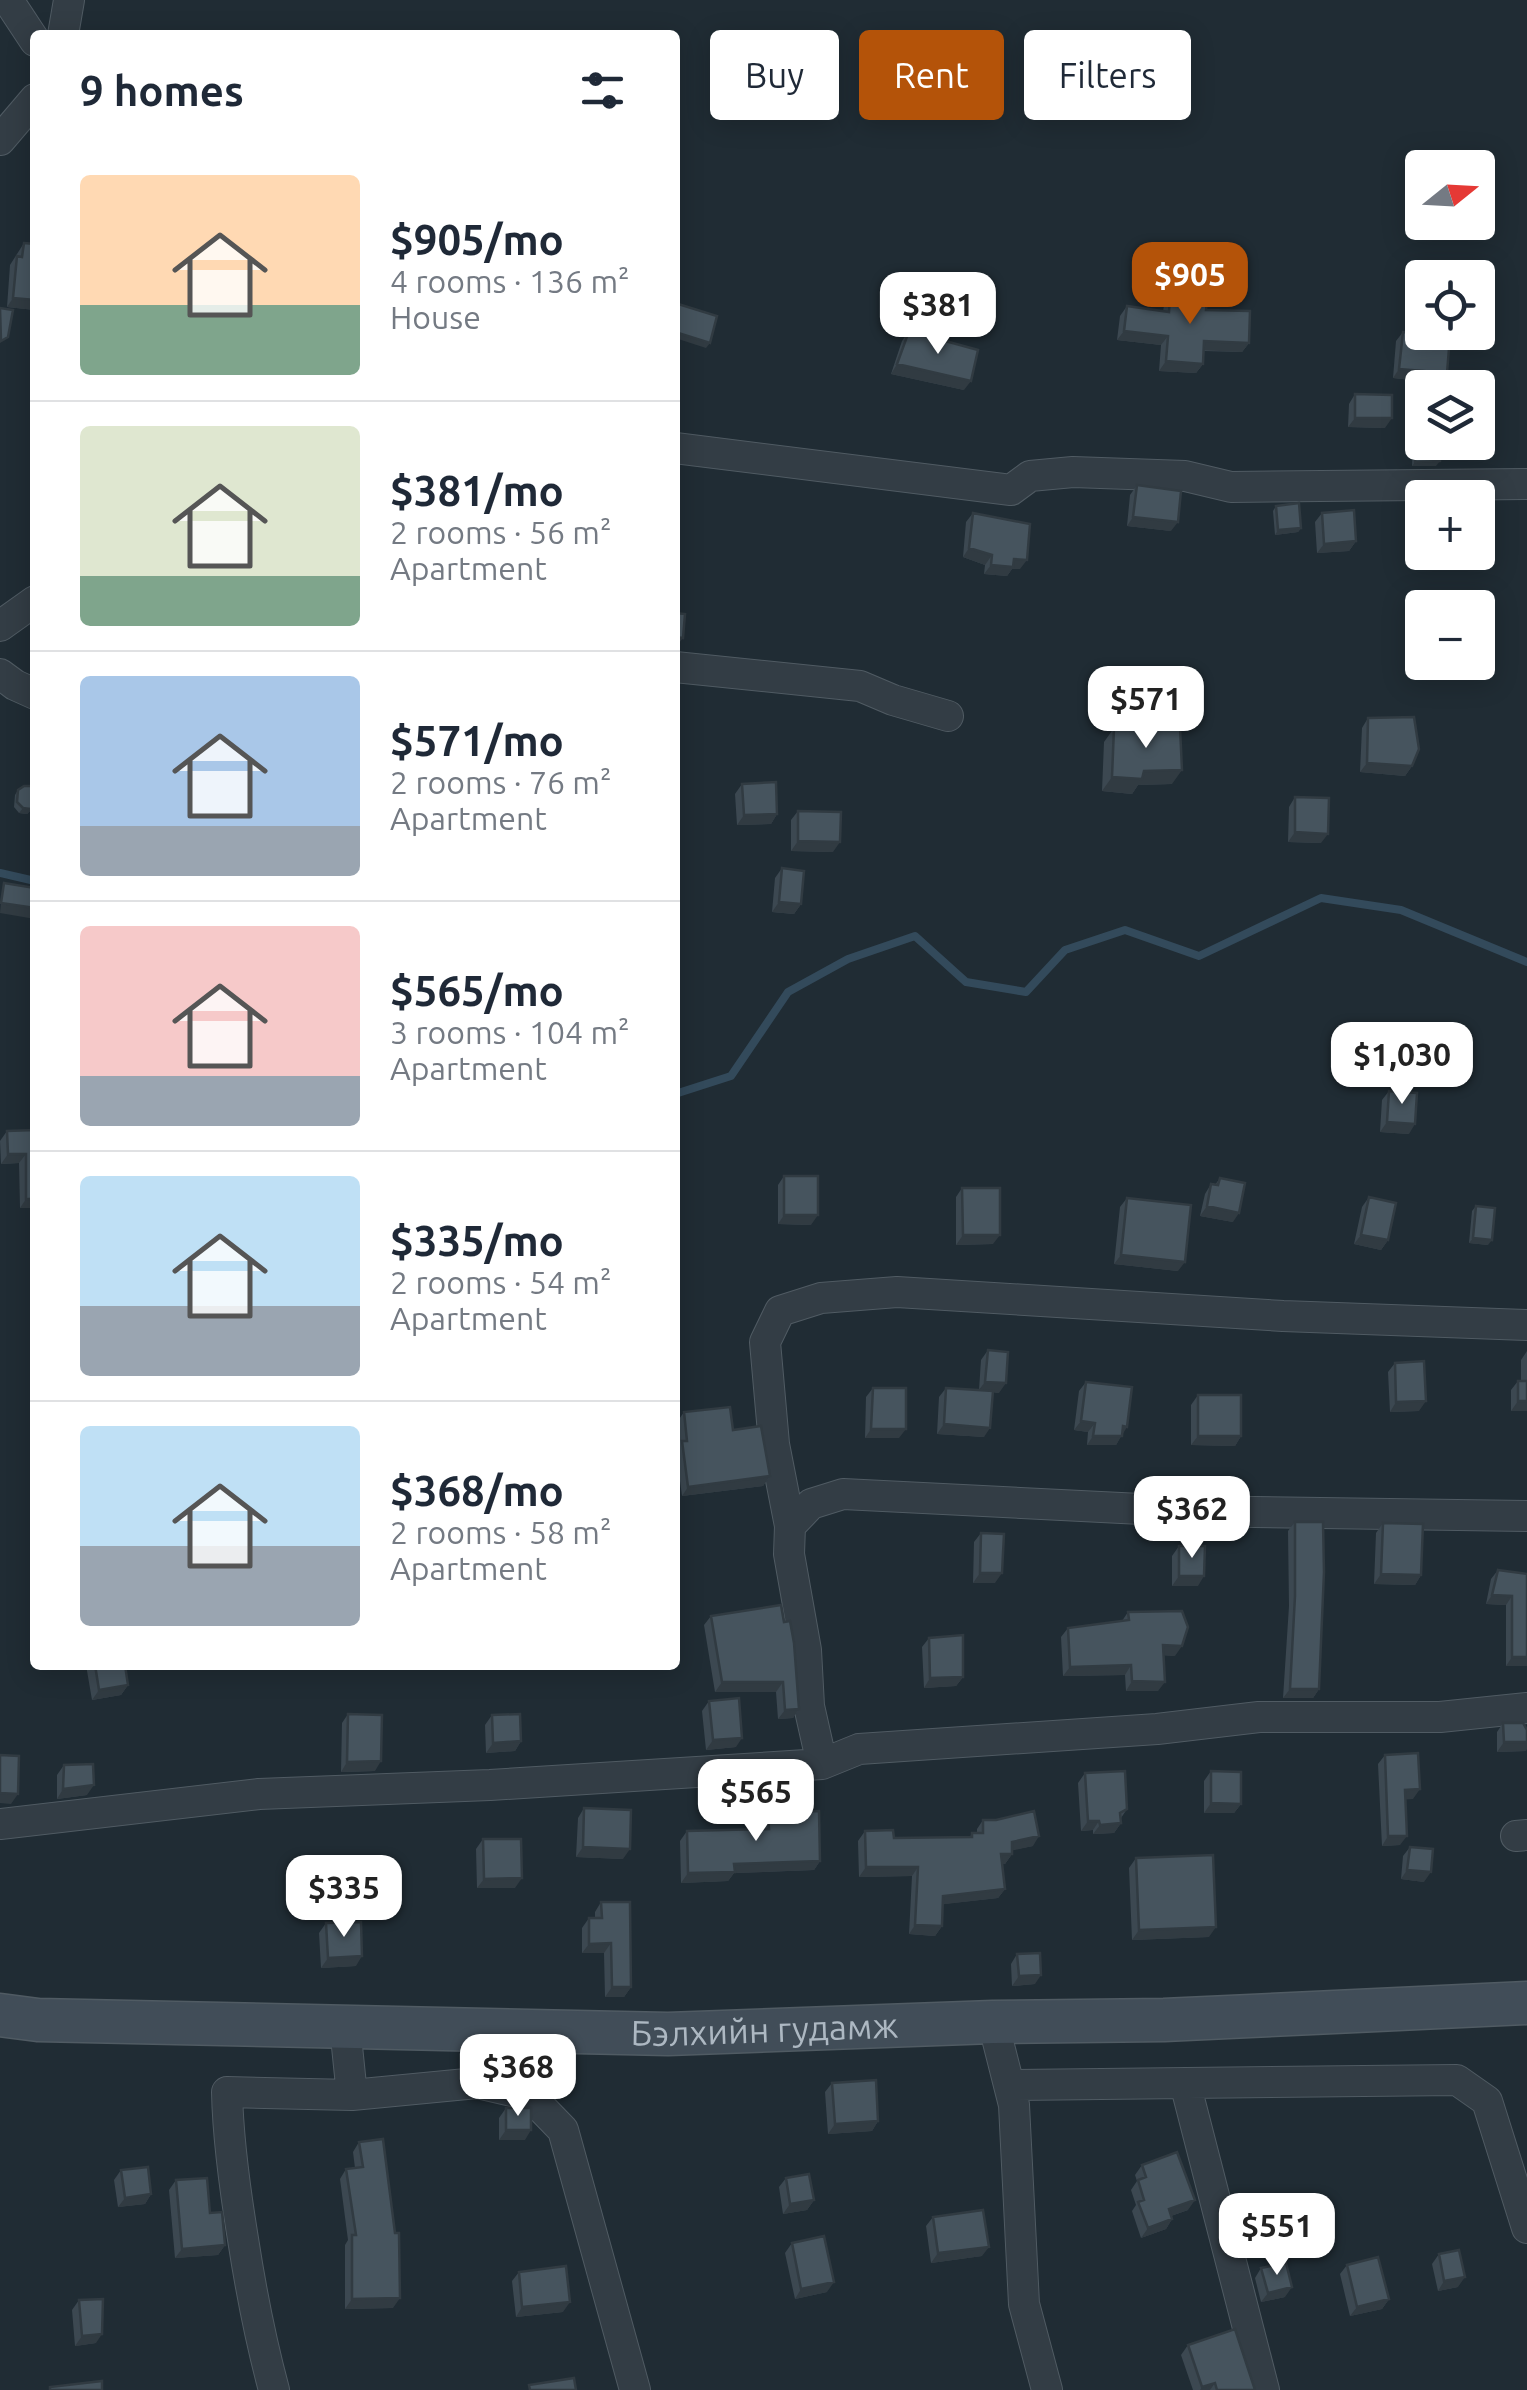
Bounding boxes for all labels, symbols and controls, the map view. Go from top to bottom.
chip: Buy [710,30,839,120]
chip: Rent [859,30,1004,120]
chip: Filters [1024,30,1191,120]
icon: filters [575,63,630,118]
text: 9 homes [80,67,244,114]
north arrow [1405,150,1495,240]
map controls [1405,150,1495,680]
icon: home [160,215,280,335]
text: $905/mo [390,216,564,263]
pin: $905 [1131,242,1249,327]
text: $905 [1154,256,1226,292]
button: locate [1405,260,1495,350]
text: 4 rooms · 136 m² [390,263,630,299]
pin: $381 [879,272,997,357]
text: $381 [902,286,974,322]
text: House [390,299,481,335]
button: layers [1405,370,1495,460]
icon: home [160,466,280,586]
text: $381/mo [390,467,564,514]
button: + [1405,480,1495,570]
text: 2 rooms · 56 m² [390,514,611,550]
text: Apartment [390,550,547,586]
button: − [1405,590,1495,680]
pin: $571 [1087,666,1205,751]
text: $571 [1110,680,1182,716]
icon: home [160,716,280,836]
text: $571/mo [390,717,564,764]
text: 2 rooms · 76 m² [390,764,611,800]
text: Apartment [390,800,547,836]
icon: home [160,966,280,1086]
text: $565/mo [390,967,564,1014]
text: 3 rooms · 104 m² [390,1014,630,1050]
pin: $1,030 [1321,1022,1483,1107]
text: $1,030 [1353,1036,1451,1072]
text: Apartment [390,1050,547,1086]
icon: home [160,1216,280,1336]
text: $335/mo [390,1217,564,1264]
text: 2 rooms · 54 m² [390,1264,611,1300]
text: Apartment [390,1300,547,1336]
icon: home [160,1466,280,1586]
text: $368/mo [390,1467,564,1514]
pin: $362 [1133,1476,1251,1561]
text: $362 [1156,1490,1228,1526]
text: 2 rooms · 58 m² [390,1514,611,1550]
text: Apartment [390,1550,547,1586]
pin: $565 [697,1759,815,1844]
text: $565 [720,1773,792,1809]
pin: $335 [285,1855,403,1940]
text: $335 [308,1869,380,1905]
street label: Бэлхийн гудамж [630,2005,899,2053]
pin: $368 [459,2034,577,2119]
text: $368 [482,2048,554,2084]
pin: $551 [1218,2193,1336,2278]
text: $551 [1241,2207,1313,2243]

